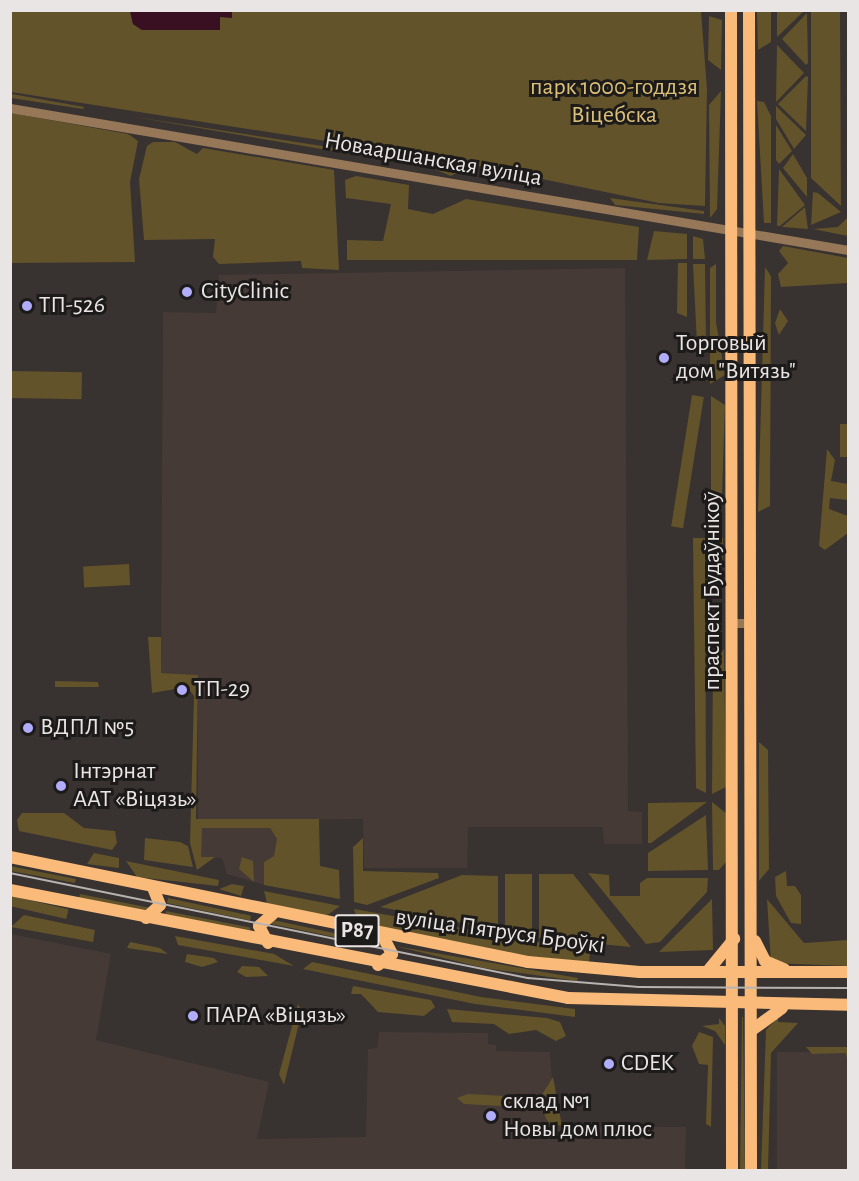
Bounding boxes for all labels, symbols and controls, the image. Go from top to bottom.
park label: парк 1000-годдзя Віцебска [530,74,698,130]
street label: Новааршанская вуліца [322,127,544,193]
place label: CityClinic [201,278,289,306]
marker: CityClinic [178,283,196,301]
place label: ТП-526 [39,292,105,320]
marker: ТП-526 [20,299,34,313]
place label: Торговый дом "Витязь" [676,330,796,386]
marker: Торговый дом "Витязь" [657,351,671,365]
street label: праспект Будаўнікоў [699,491,727,691]
place label: ТП-29 [194,676,250,704]
marker: ТП-29 [175,683,189,697]
place label: ВДПЛ №5 [40,714,134,742]
marker: ВДПЛ №5 [21,721,35,735]
place label: Інтэрнат ААТ «Віцязь» [73,758,197,814]
marker: Інтэрнат ААТ «Віцязь» [54,779,68,793]
street label: вуліца Пятруся Броўкі [393,903,607,961]
road number: Р87 [334,912,380,950]
place label: ПАРА «Віцязь» [205,1002,346,1030]
marker: ПАРА «Віцязь» [186,1009,200,1023]
place label: CDEK [621,1050,674,1078]
marker: CDEK [602,1057,616,1071]
place label: склад №1 Новы дом плюс [503,1088,652,1144]
marker: склад №1 Новы дом плюс [484,1109,498,1123]

